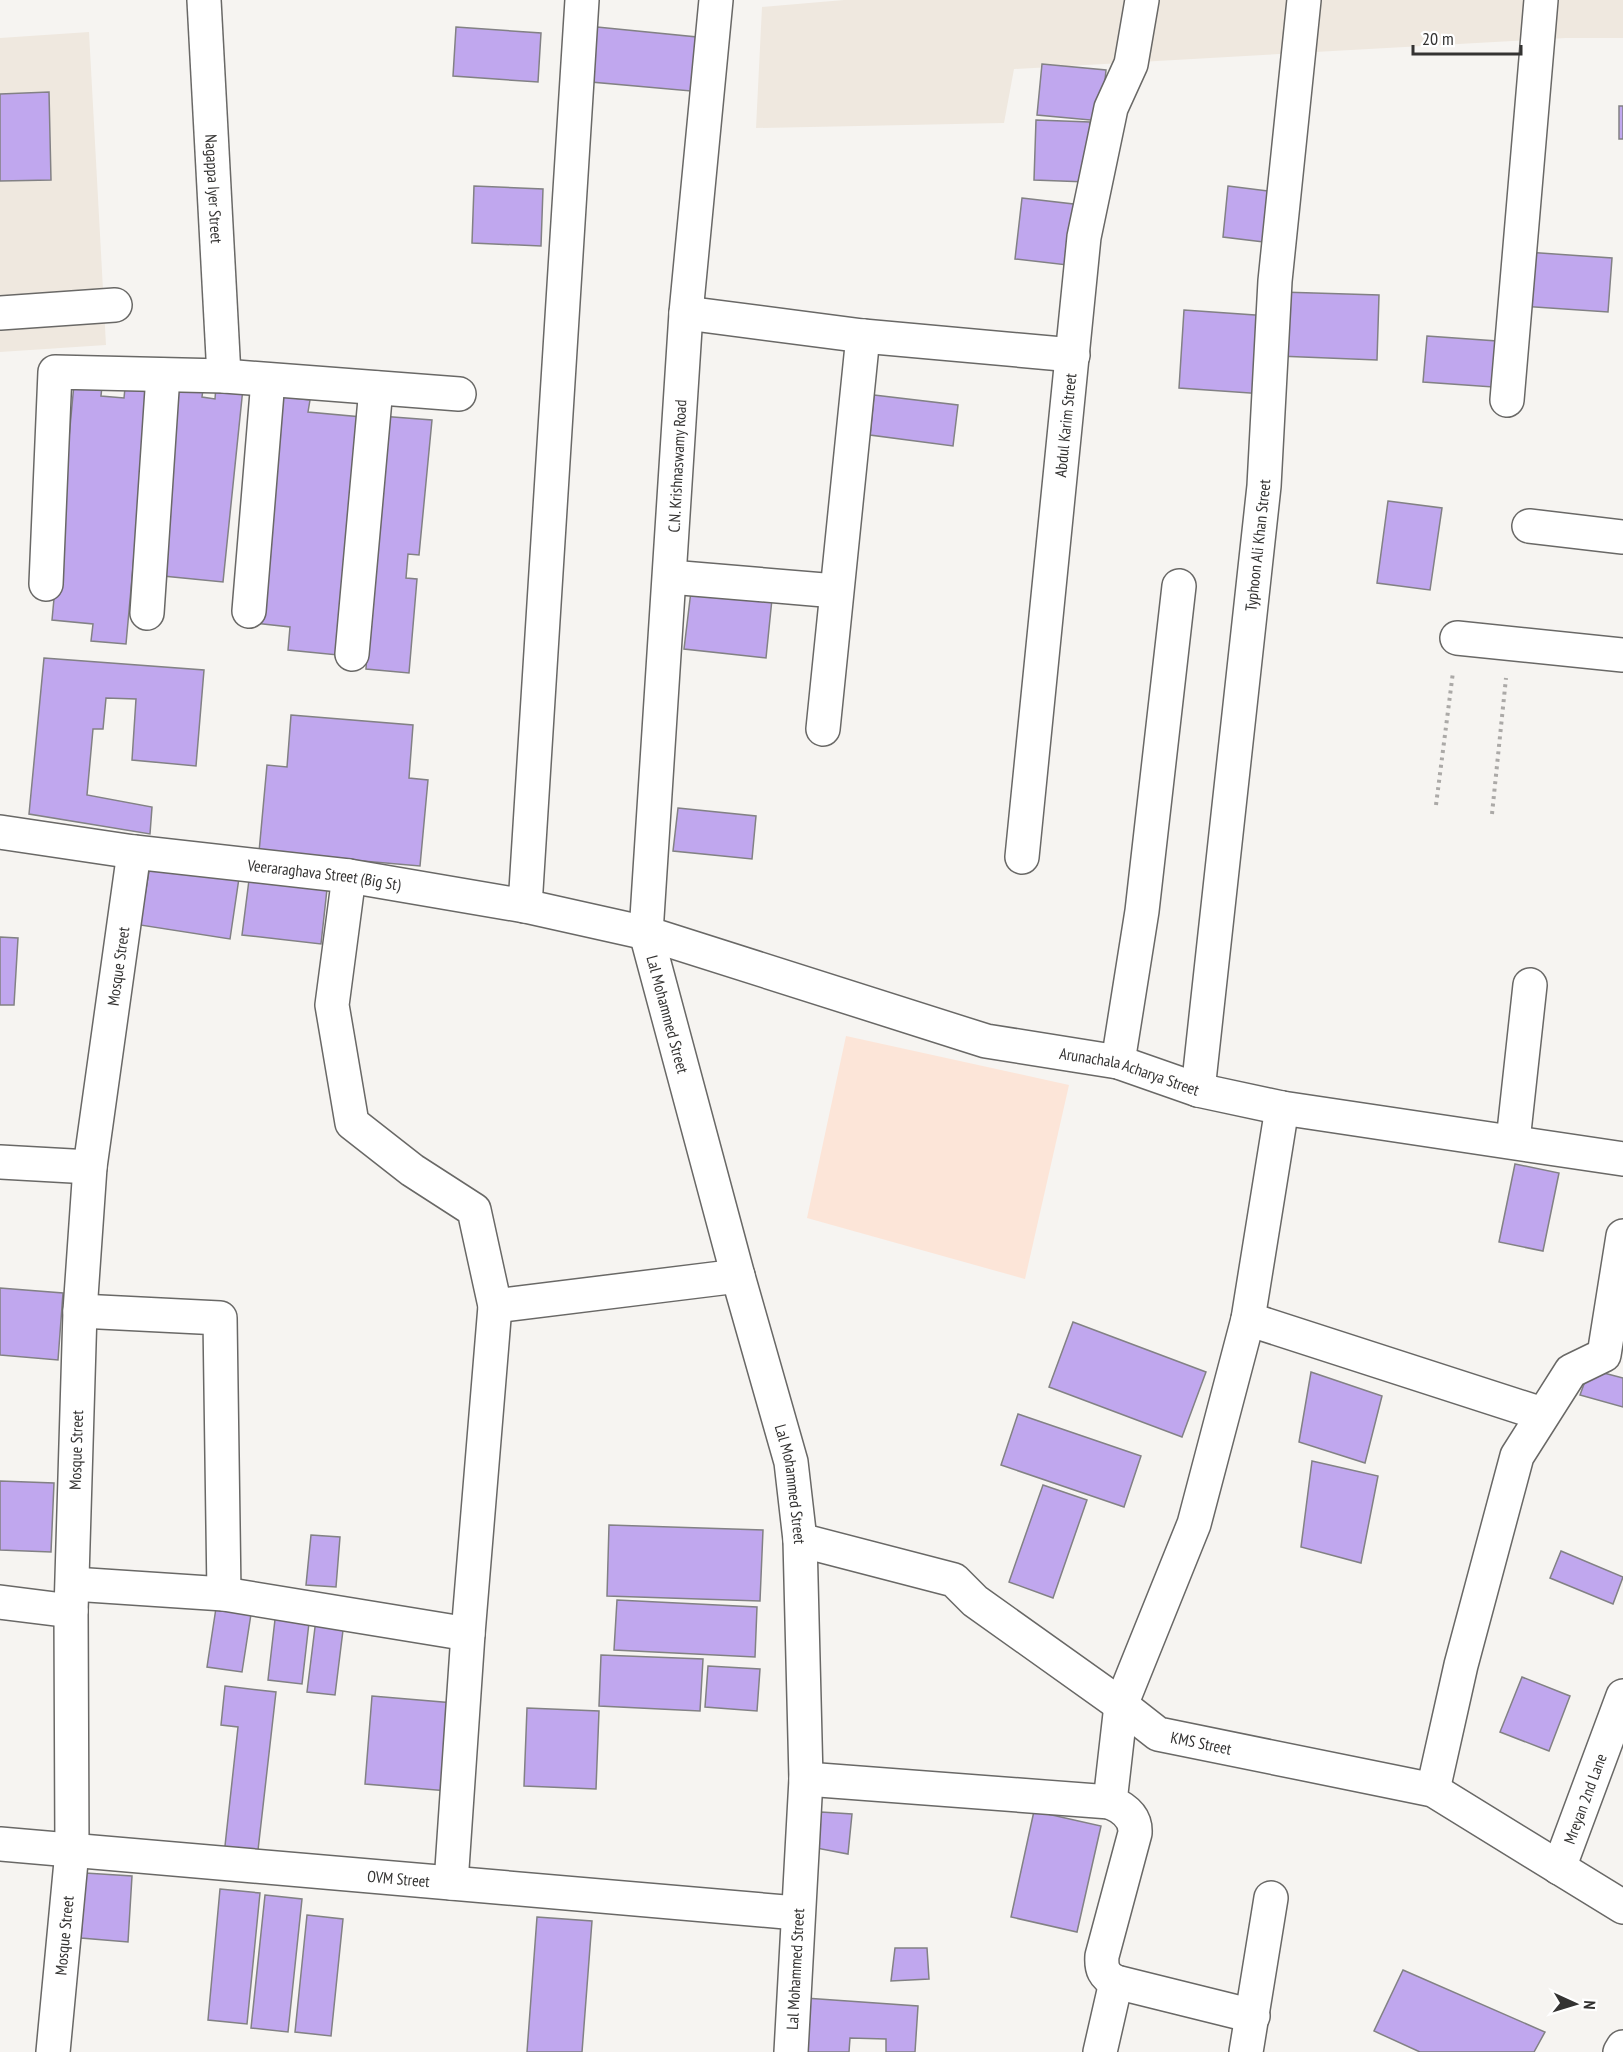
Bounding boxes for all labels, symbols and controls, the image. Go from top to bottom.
scale bar [1413,18,1521,56]
text: 20 m [1422,27,1454,50]
street label: Nagappa Iyer Street [201,134,227,244]
street label: Abdul Karim Street [1050,372,1080,478]
street label: C.N. Krishnaswamy Road [664,399,690,533]
street label: Typhoon Ali Khan Street [1240,478,1274,612]
street label: Veeraraghava Street (Big St) [246,855,403,895]
street label: Mosque Street [103,925,134,1007]
street label: Lal Mohammed Street [642,953,693,1076]
street label: Arunachala Acharya Street [1058,1043,1203,1100]
street label: Mosque Street [65,1409,87,1490]
street label: Lal Mohammed Street [771,1422,810,1545]
street label: KMS Street [1169,1727,1234,1759]
street label: Mreyan 2nd Lane [1559,1751,1611,1847]
street label: OVM Street [366,1866,431,1891]
street label: Mosque Street [50,1894,78,1976]
street label: Lal Mohammed Street [782,1907,808,2030]
north arrow [1545,1974,1605,2034]
text: N [1580,2000,1600,2010]

